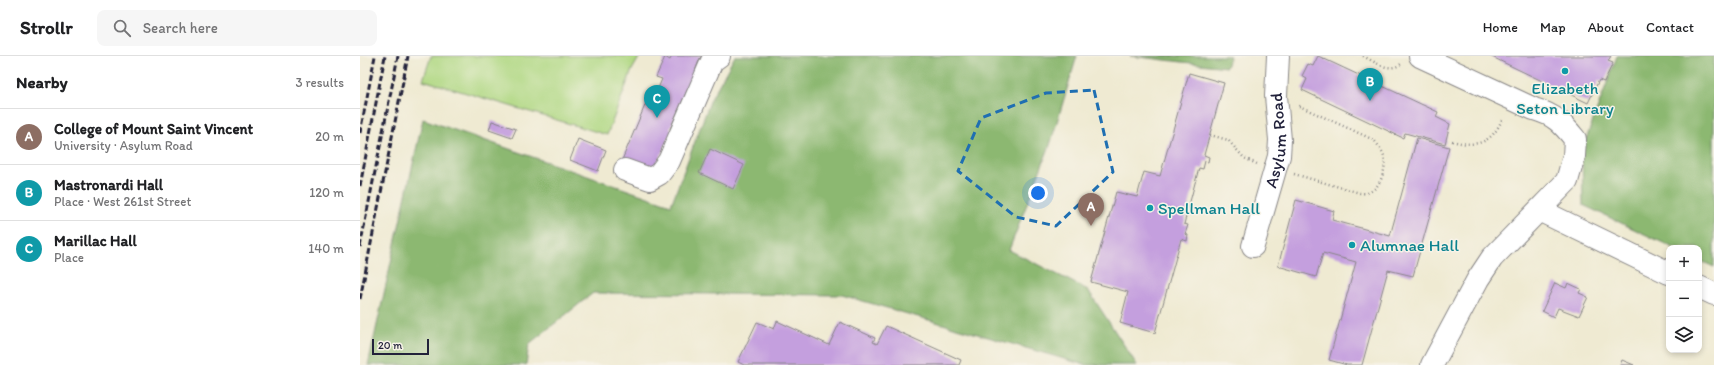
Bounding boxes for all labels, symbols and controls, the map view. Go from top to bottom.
search box [97,10,377,46]
text: Strollr [20,16,73,39]
icon: search [111,17,133,39]
text: Search here [143,19,218,37]
text: Home [1483,19,1518,36]
text: Map [1540,19,1566,36]
text: About [1588,19,1624,36]
text: Contact [1646,19,1694,36]
marker: Elizabeth Seton Library [1560,66,1570,76]
pin: B [1357,68,1383,101]
text: Nearby [16,72,68,92]
text: 3 results [295,75,344,90]
place label: Elizabeth Seton Library [1516,78,1614,118]
pin: C [644,85,670,118]
street label: Asylum Road [1260,92,1290,190]
text: College of Mount Saint Vincent [54,120,253,138]
text: A [25,129,33,144]
text: 20 m [315,129,344,144]
text: University · Asylum Road [54,138,193,153]
text: Mastronardi Hall [54,176,163,194]
your location [1028,183,1048,203]
text: B [25,185,33,200]
text: 120 m [309,185,344,200]
pin: A [1078,193,1104,226]
text: Place · West 261st Street [54,194,191,209]
place label: Spellman Hall [1158,198,1260,218]
marker: Spellman Hall [1145,203,1155,213]
text: Marillac Hall [54,232,137,250]
place label: Alumnae Hall [1360,235,1459,255]
marker: Alumnae Hall [1347,240,1357,250]
text: C [25,241,33,256]
text: 140 m [308,241,344,256]
map controls [1666,245,1702,353]
button: + [1666,245,1702,281]
text: Place [54,250,84,265]
button: − [1666,281,1702,317]
button: layers [1666,317,1702,353]
scale bar [372,337,429,356]
text: 20 m [378,339,402,352]

